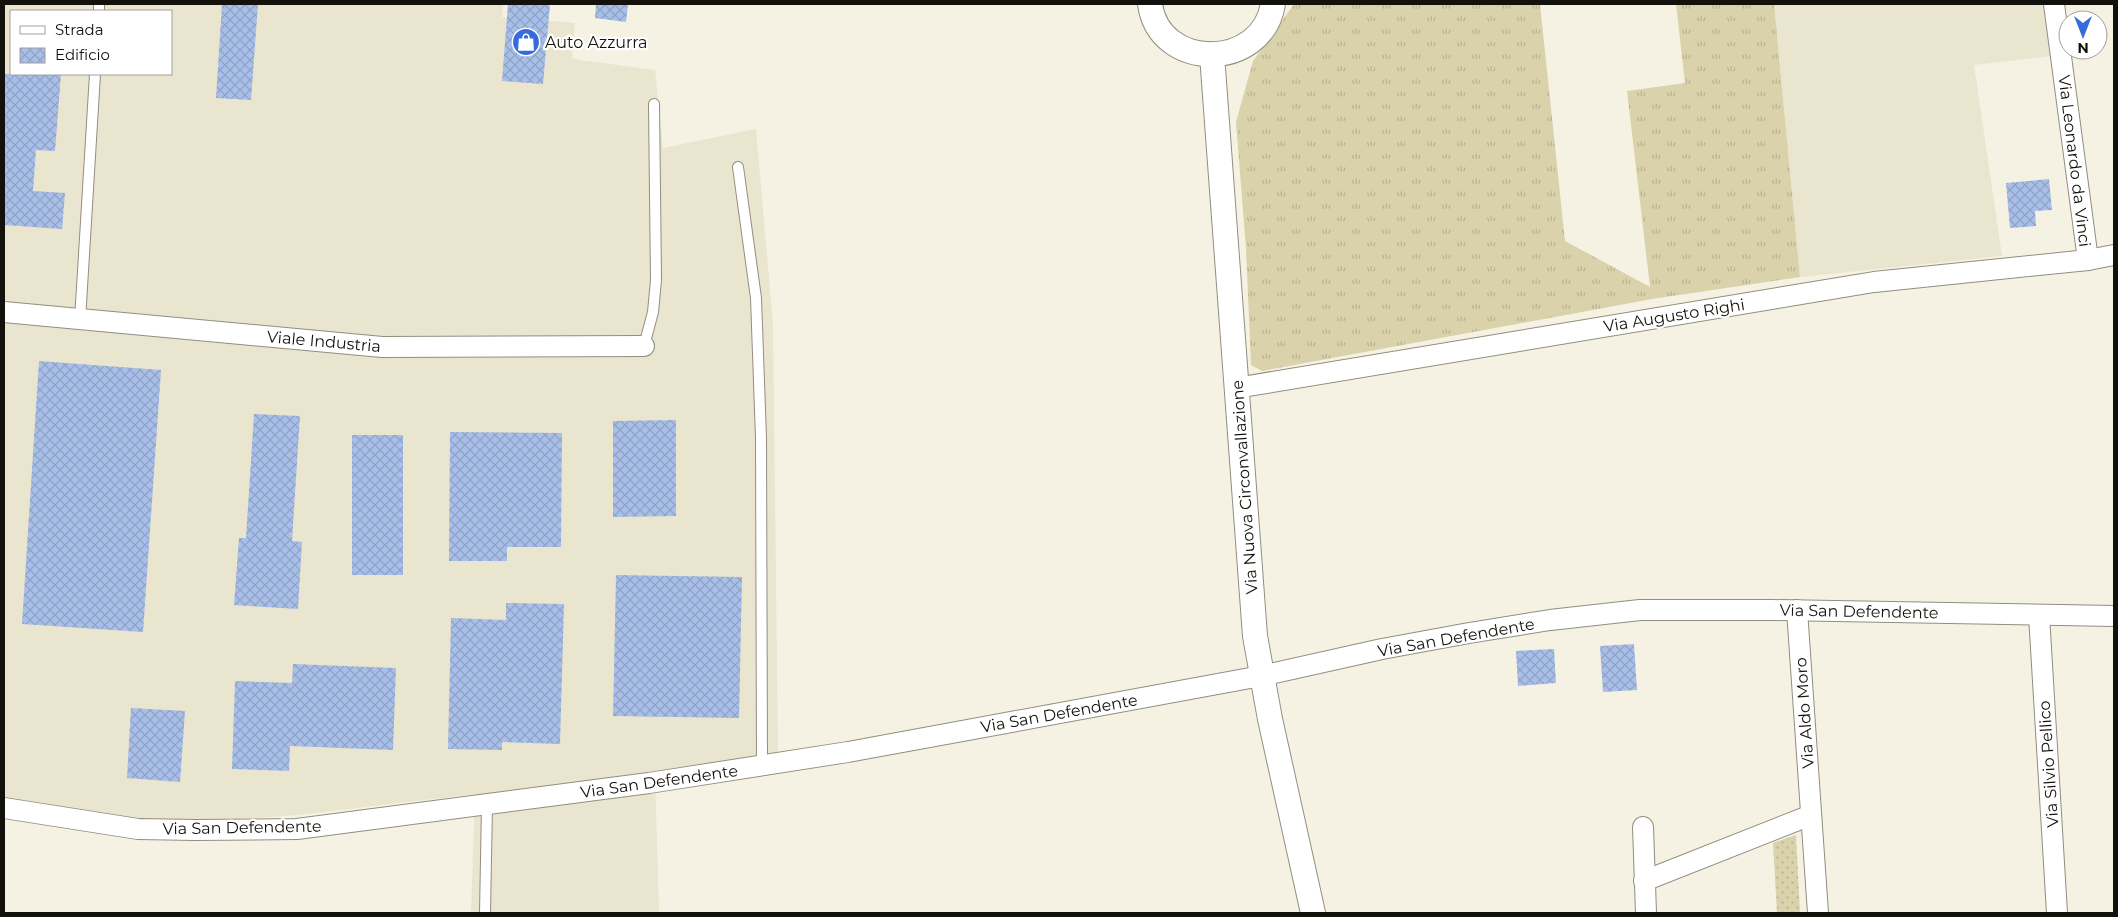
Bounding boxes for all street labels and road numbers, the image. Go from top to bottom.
street label: Via Leonardo da Vinci [2055,74,2094,248]
street label: Via Augusto Righi [1602,295,1746,336]
street label: Viale Industria [266,327,382,356]
street label: Via Nuova Circonvallazione [1228,379,1261,595]
street label: Via San Defendente [1779,601,1939,622]
street label: Via San Defendente [1376,614,1536,661]
street label: Via Aldo Moro [1791,657,1818,769]
street label: Via San Defendente [979,690,1139,737]
street label: Via Silvio Pellico [2035,700,2062,828]
street label: Via San Defendente [579,761,739,802]
street label: Via San Defendente [162,817,322,838]

